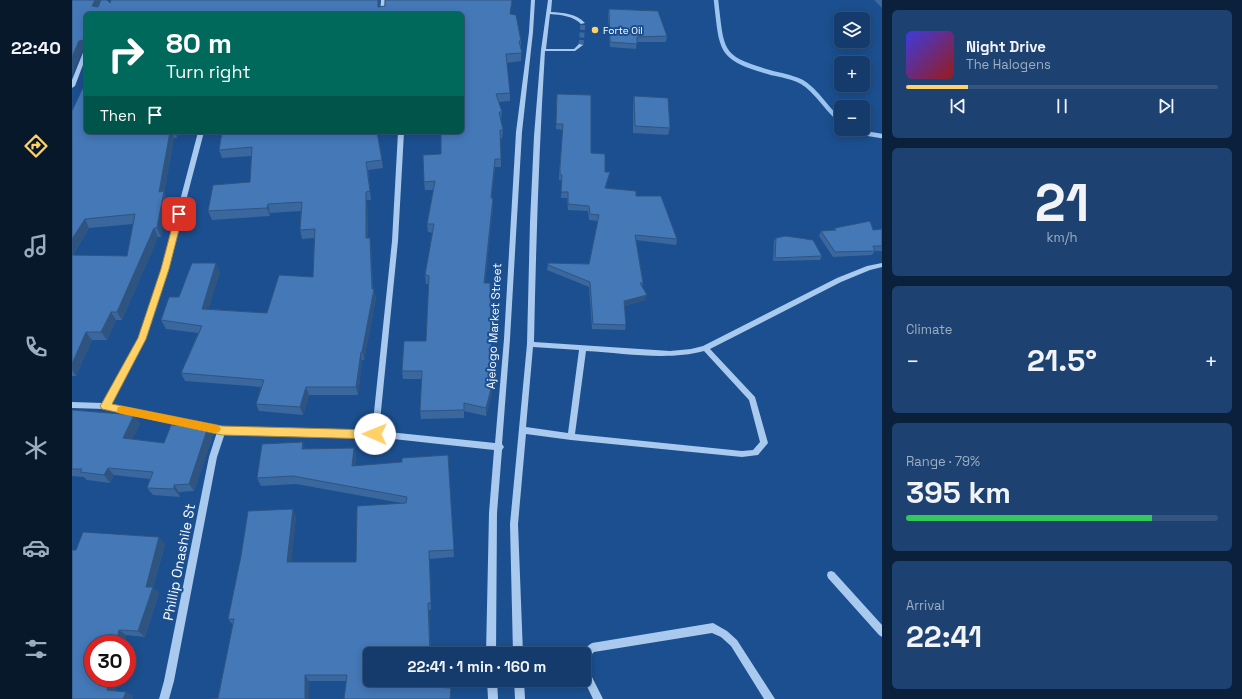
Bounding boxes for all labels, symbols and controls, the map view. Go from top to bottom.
map controls [834,12,870,136]
button: layers [834,12,870,48]
place label: Forte Oil [603,24,643,37]
text: 80 m [166,25,232,61]
marker: Forte Oil [590,25,600,35]
icon: right [100,28,152,80]
text: 22:40 [11,36,61,59]
text: Night Drive [966,37,1046,56]
button: + [834,56,870,92]
text: The Halogens [966,56,1051,73]
text: Turn right [166,60,250,83]
icon: previous [947,95,969,117]
icon: pause [1051,95,1073,117]
icon: next [1155,95,1177,117]
button: − [834,100,870,136]
icon: arrive [144,104,166,126]
text: Then [100,106,136,125]
icon: directions [22,132,50,160]
text: 21 [1035,170,1089,236]
pin [162,197,196,231]
icon: arrive [168,203,190,225]
text: km/h [1047,229,1077,246]
icon: music [22,232,50,260]
street label: Ajelogo Market Street [483,263,505,389]
text: Climate [906,321,952,338]
icon: phone [22,333,50,361]
text: 21.5° [1027,341,1097,380]
text: − [906,347,920,375]
text: + [1204,347,1218,375]
position arrow [354,413,396,455]
icon: climate [22,434,50,462]
text: Range · 79% [906,453,980,470]
text: 395 km [906,473,1011,512]
street label: Phillip Onashile St [159,502,199,622]
icon: car [22,534,50,562]
text: Arrival [906,597,945,614]
text: 22:41 [906,617,982,656]
icon: filters [22,635,50,663]
speed limit sign: 30 [84,635,136,687]
text: 22:41 · 1 min · 160 m [408,657,546,676]

